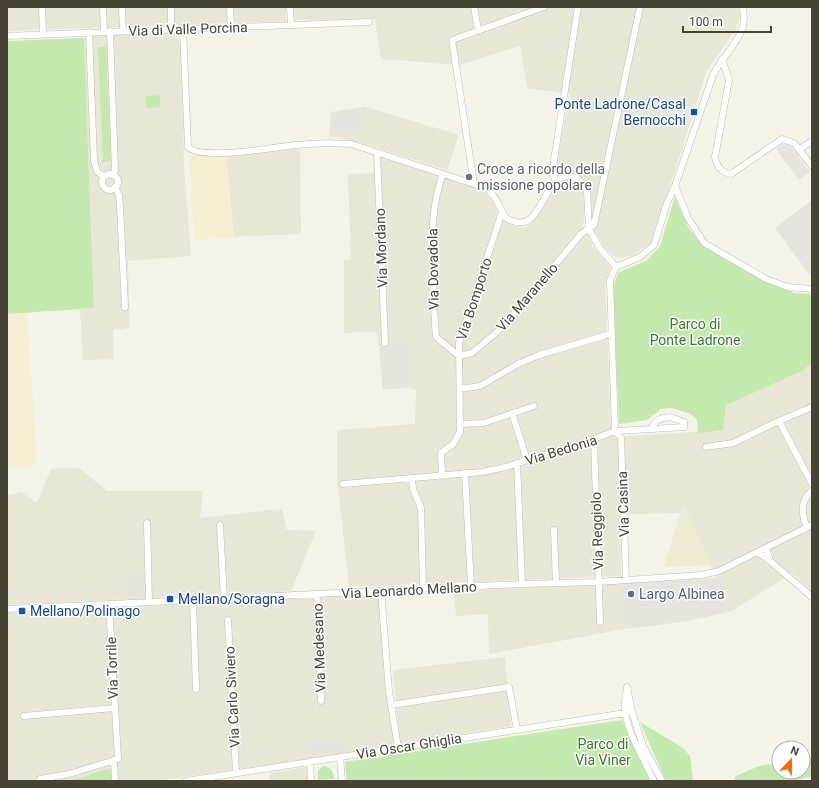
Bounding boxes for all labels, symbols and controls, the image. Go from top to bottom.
scale bar [683,8,771,34]
text: 100 m [689,15,723,29]
street label: Via di Valle Porcina [128,19,248,39]
place label: Ponte Ladrone/Casal Bernocchi [555,96,686,128]
marker: Ponte Ladrone/Casal Bernocchi [689,107,699,117]
place label: Croce a ricordo della missione popolare [477,161,605,193]
marker: Croce a ricordo della missione popolare [464,172,474,182]
street label: Via Mordano [372,208,390,288]
street label: Via Dovadola [424,228,442,310]
street label: Via Bomporto [453,256,495,342]
street label: Via Maranello [493,260,561,334]
park label: Parco di Ponte Ladrone [650,316,740,348]
street label: Via Bedonia [523,432,599,468]
street label: Via Casina [614,471,632,537]
street label: Via Reggiolo [588,492,606,570]
street label: Via Leonardo Mellano [341,578,477,602]
place label: Largo Albinea [639,586,725,602]
marker: Largo Albinea [626,589,636,599]
place label: Mellano/Soragna [178,591,285,607]
marker: Mellano/Soragna [165,594,175,604]
place label: Mellano/Polinago [30,603,140,619]
street label: Via Medesano [309,603,329,693]
marker: Mellano/Polinago [17,606,27,616]
street label: Via Torrile [103,636,121,700]
street label: Via Carlo Siviero [221,646,243,748]
street label: Via Oscar Ghiglia [355,730,463,762]
park label: Parco di Via Viner [575,736,631,768]
north arrow [771,740,811,780]
text: N [789,744,801,759]

